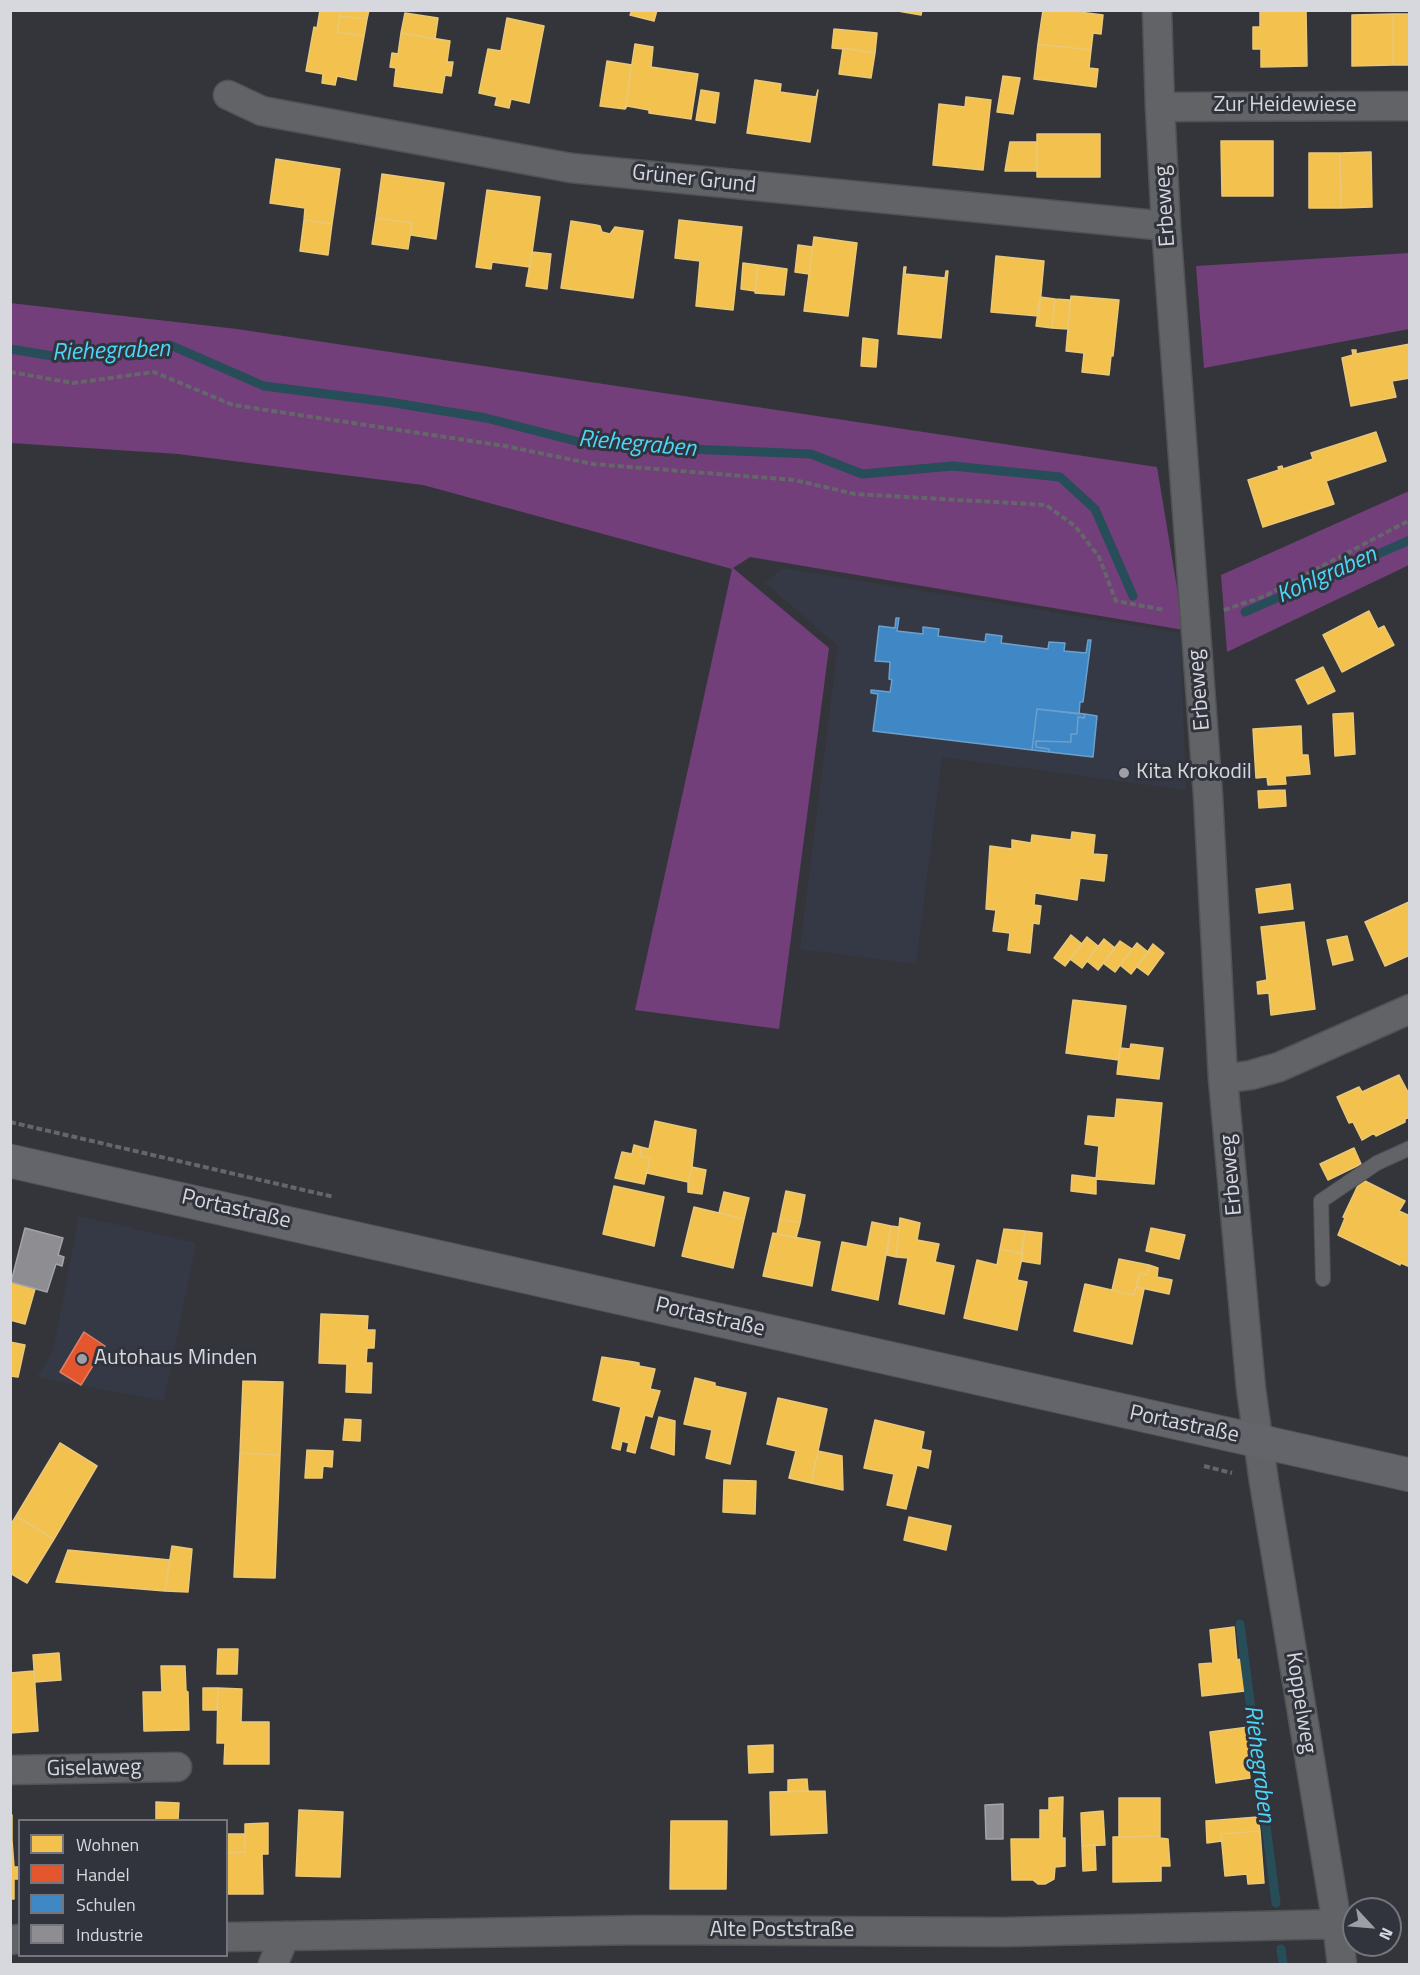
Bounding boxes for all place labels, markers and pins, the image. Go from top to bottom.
place label: Kita Krokodil [1136,760,1252,786]
marker: Kita Krokodil [1117,766,1131,780]
place label: Autohaus Minden [94,1346,257,1372]
marker: Autohaus Minden [75,1352,89,1366]

